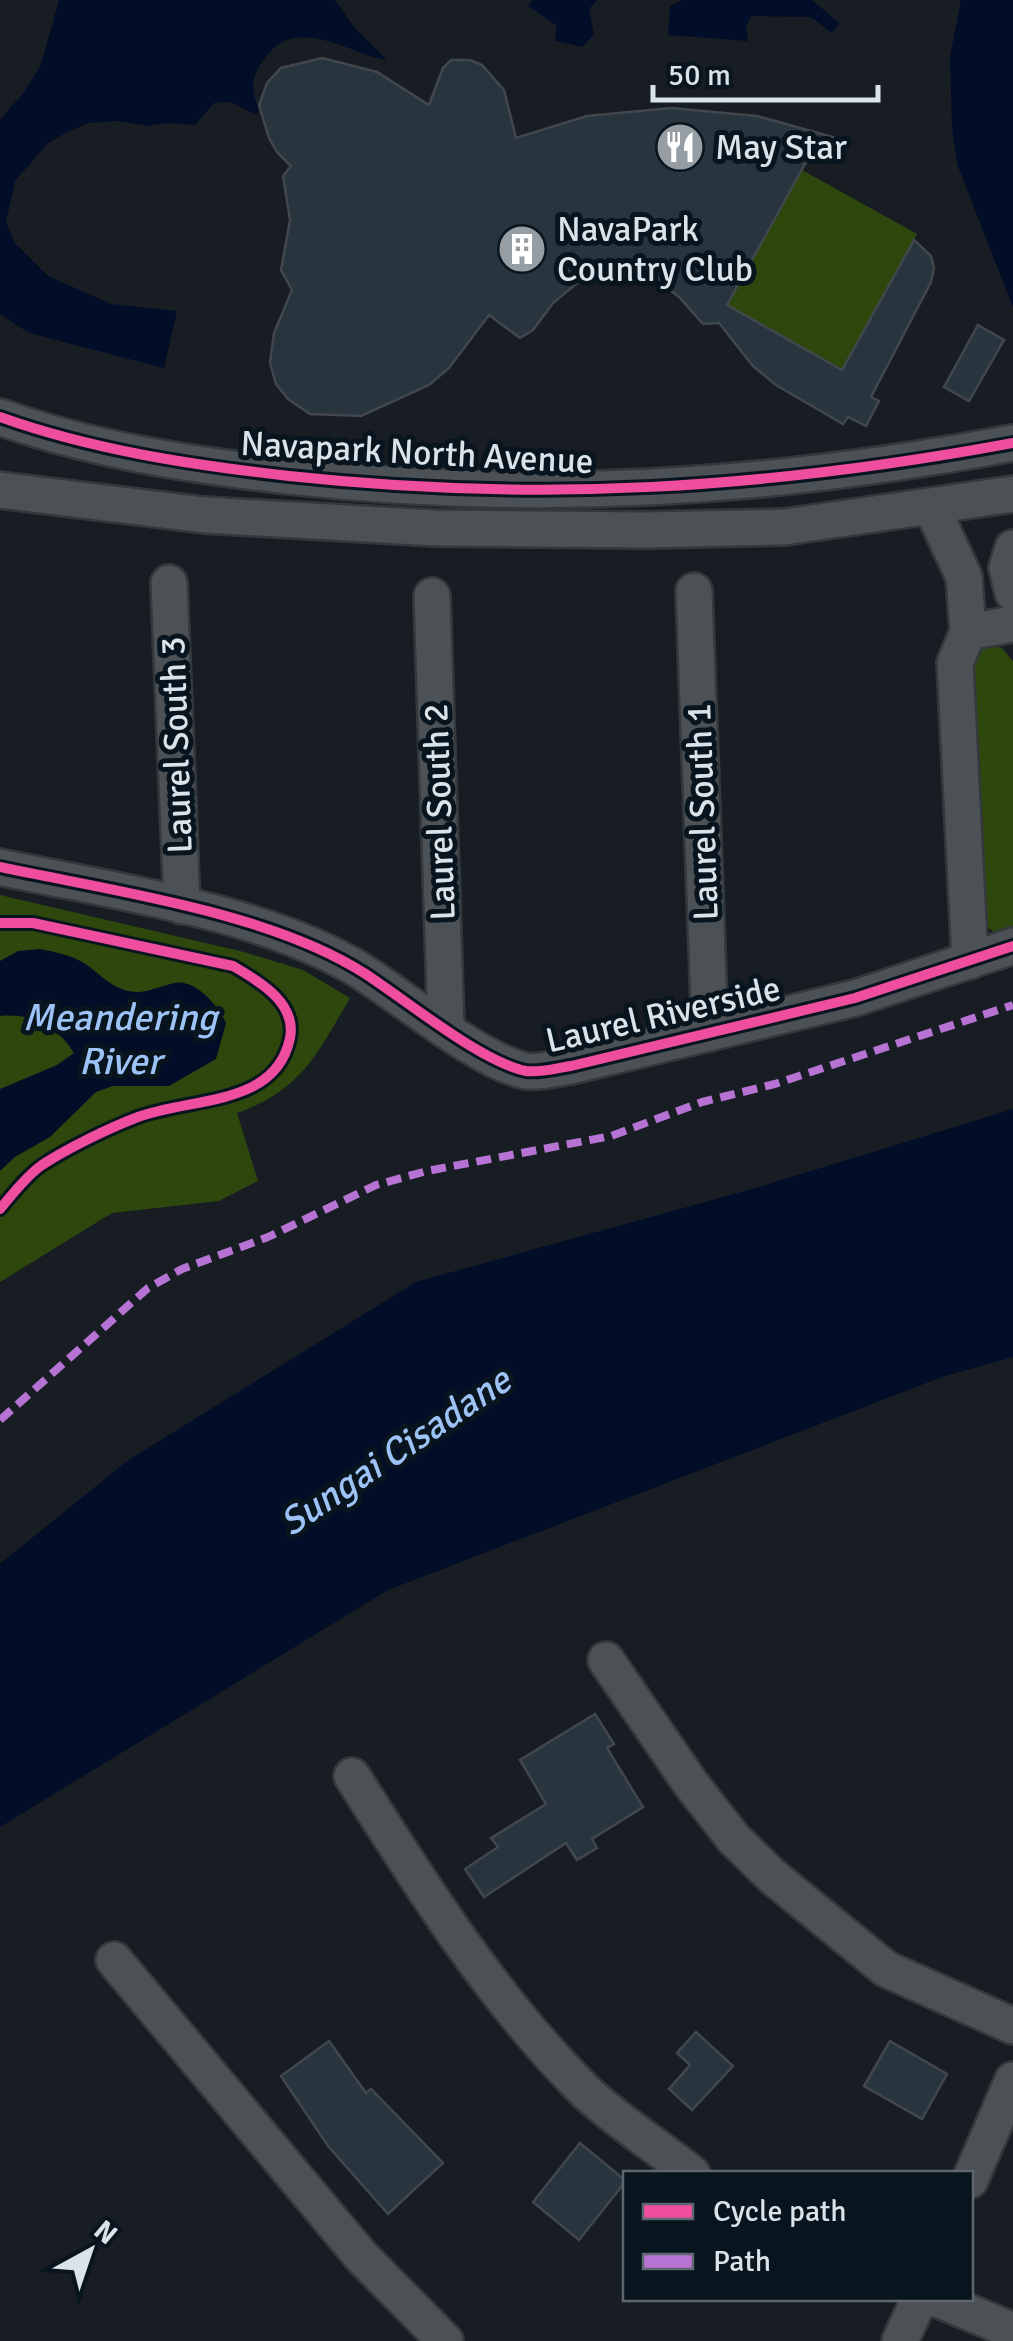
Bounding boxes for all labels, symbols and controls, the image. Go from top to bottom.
scale bar [653,40,878,102]
text: 50 m [668,57,731,94]
restaurant icon: May Star [654,121,706,173]
place label: May Star [715,126,847,169]
place label: NavaPark Country Club [557,208,753,291]
building icon: NavaPark Country Club [496,223,548,275]
street label: Navapark North Avenue [240,422,594,483]
street label: Laurel South 3 [151,636,202,854]
street label: Laurel South 2 [414,703,465,921]
street label: Laurel South 1 [677,703,728,921]
street label: Laurel Riverside [542,967,785,1062]
water label: Meandering River [23,994,220,1085]
water label: Sungai Cisadane [271,1356,521,1546]
legend [623,2171,973,2301]
text: Cycle path [713,2193,847,2230]
north arrow [40,2201,140,2301]
text: N [87,2213,124,2252]
text: Path [713,2243,771,2280]

